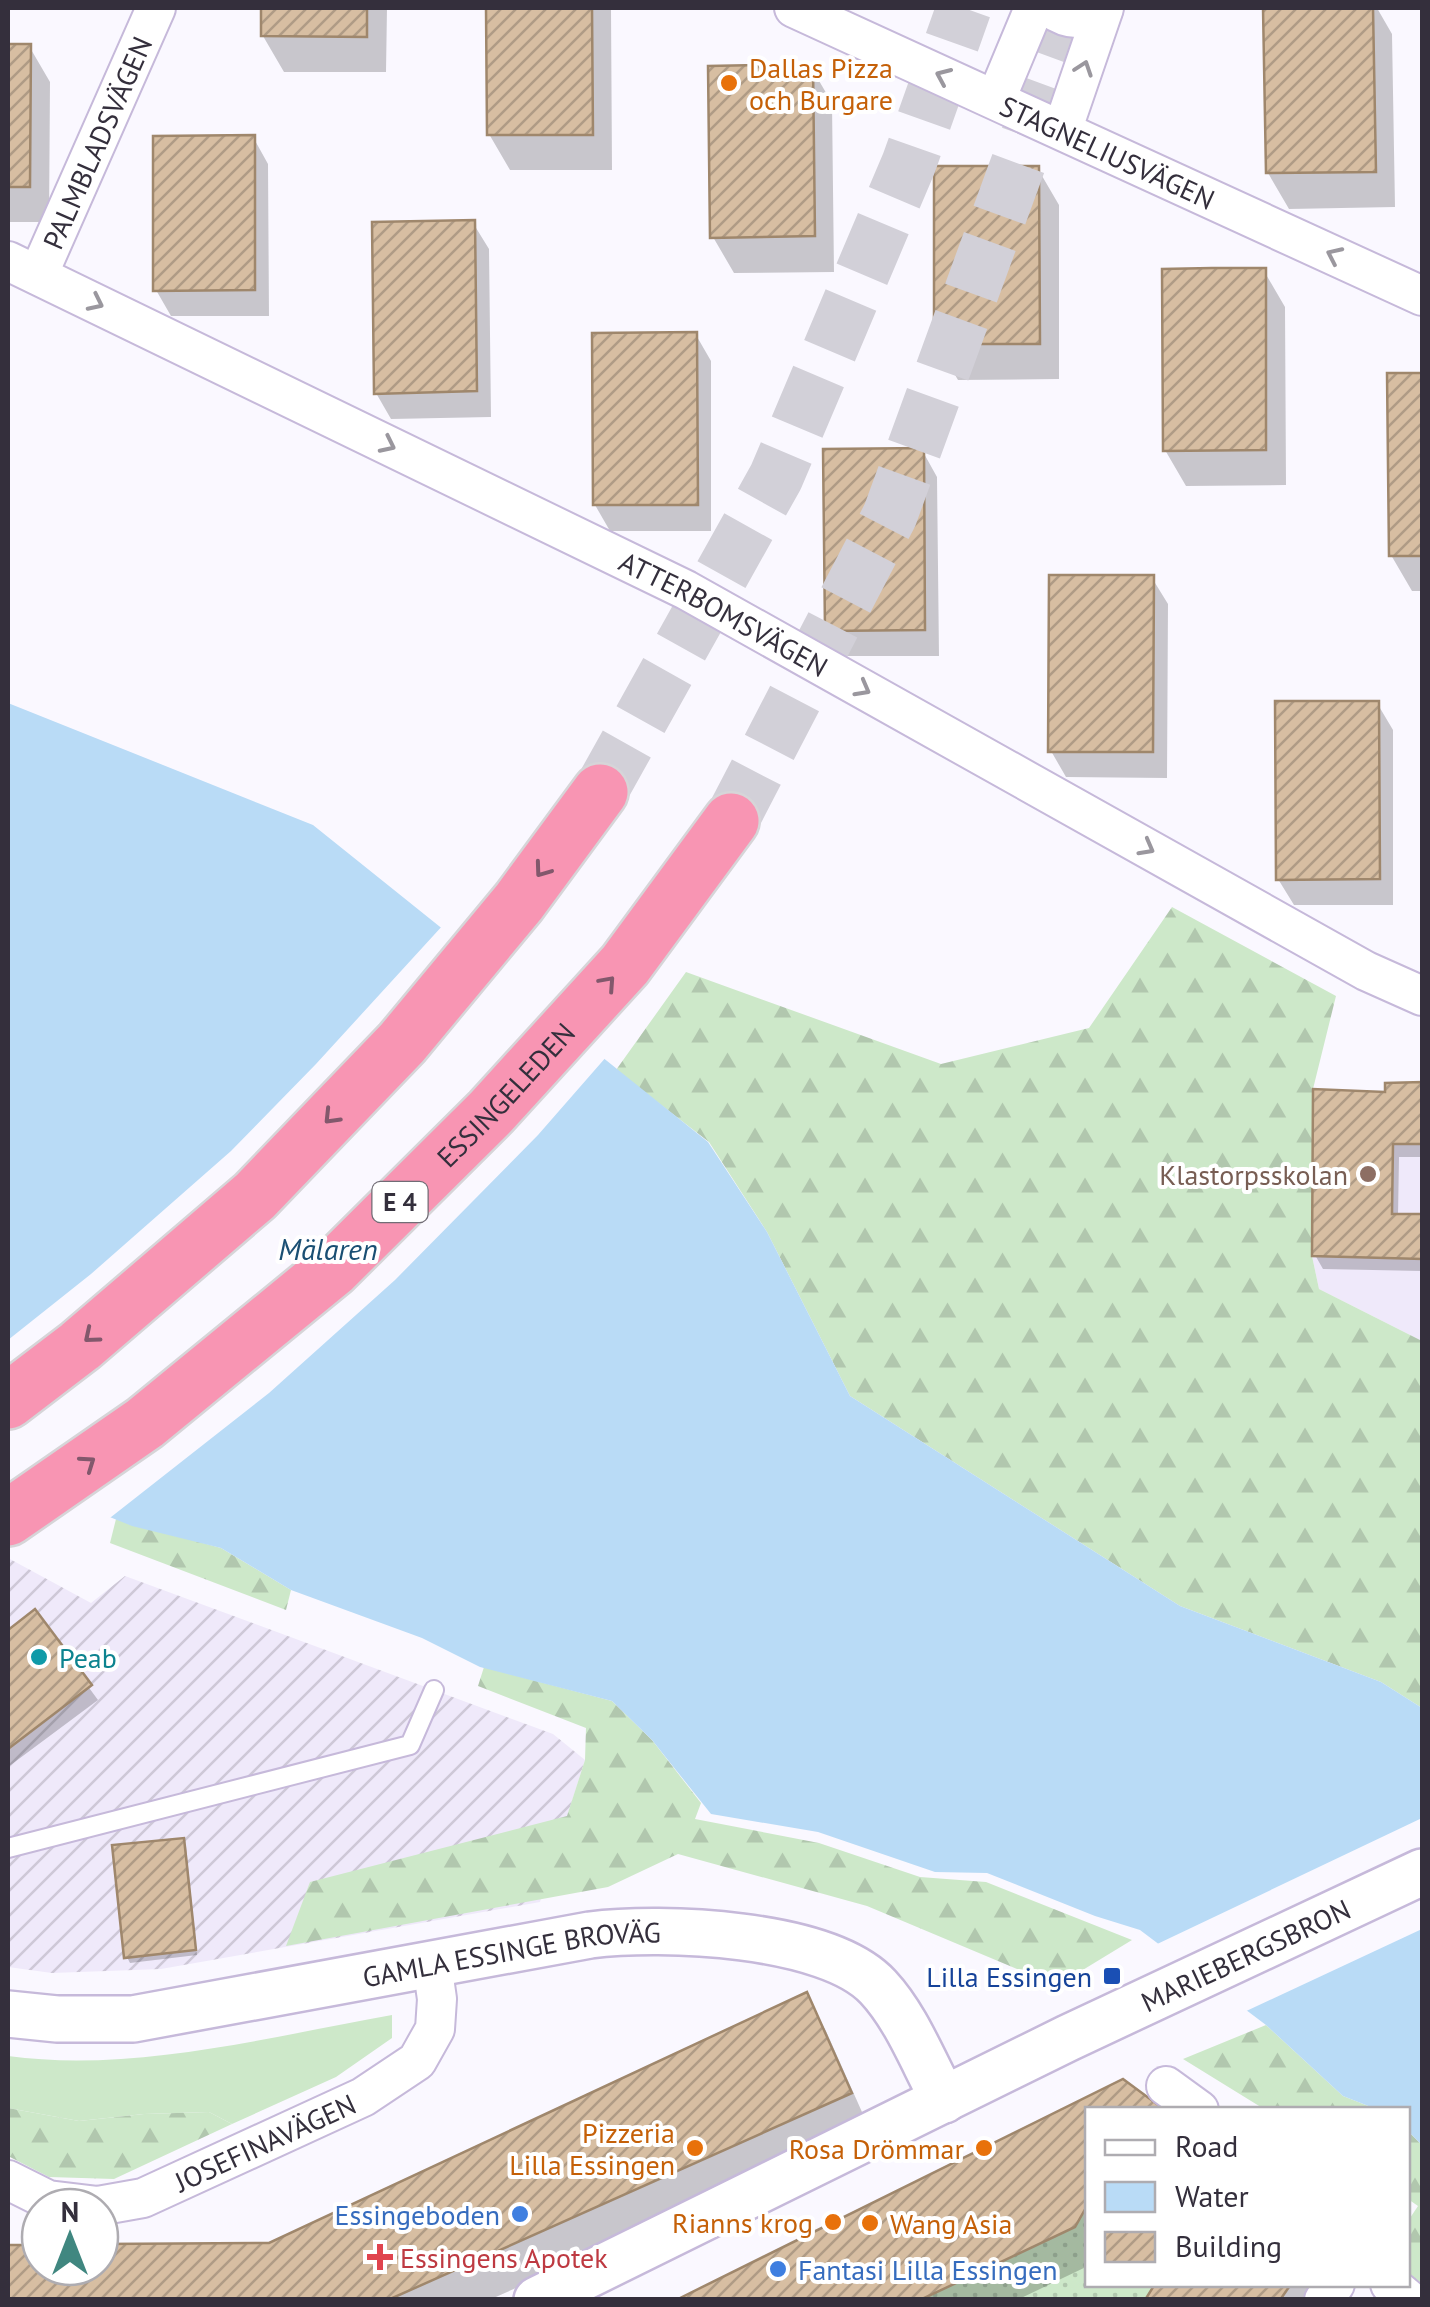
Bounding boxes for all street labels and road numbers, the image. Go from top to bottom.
street label: PALMBLADSVÄGEN [33,30,160,255]
street label: STAGNELIUSVÄGEN [994,87,1221,217]
street label: ATTERBOMSVÄGEN [614,542,835,684]
street label: ESSINGELEDEN [428,1014,582,1175]
road number: E 4 [372,1182,428,1222]
street label: MARIEBERGSBRON [1135,1890,1356,2020]
street label: GAMLA ESSINGE BROVÄG [359,1913,661,1995]
street label: JOSEFINAVÄGEN [168,2084,361,2200]

